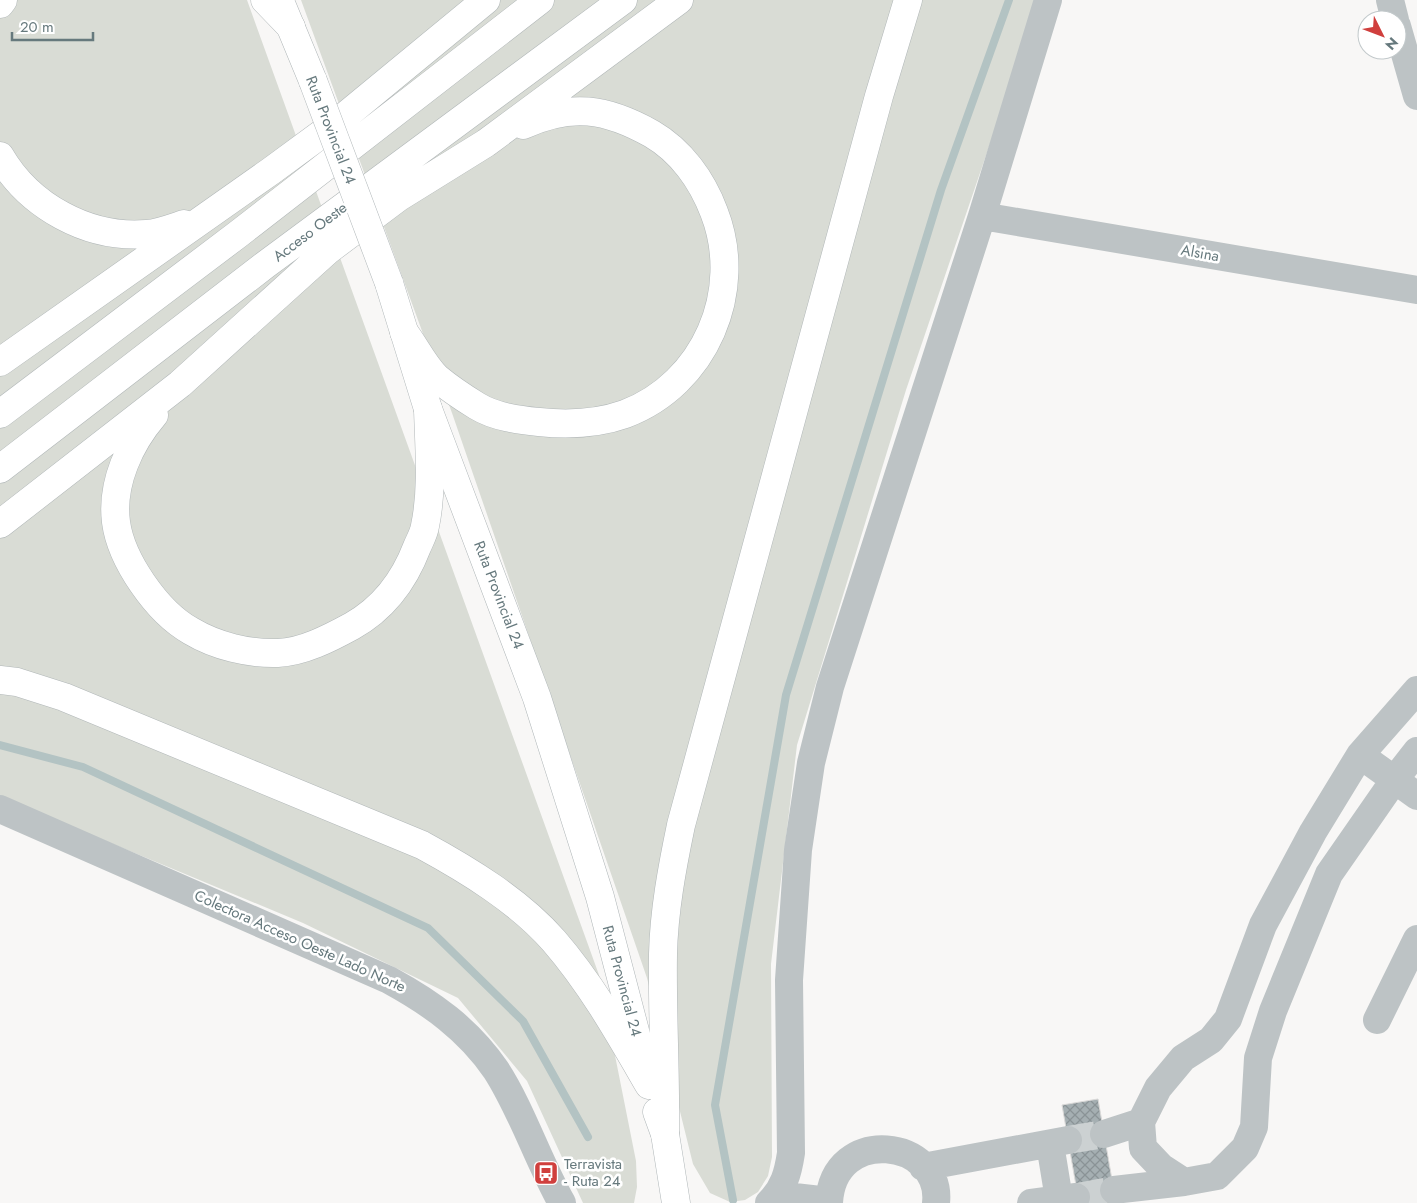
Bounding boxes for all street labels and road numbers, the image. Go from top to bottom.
street label: Ruta Provincial 24 [300,73,362,188]
street label: Acceso Oeste [268,197,352,267]
street label: Alsina [1179,239,1221,267]
street label: Ruta Provincial 24 [468,538,530,653]
street label: Colectora Acceso Oeste Lado Norte [191,884,409,998]
street label: Ruta Provincial 24 [597,923,647,1039]

